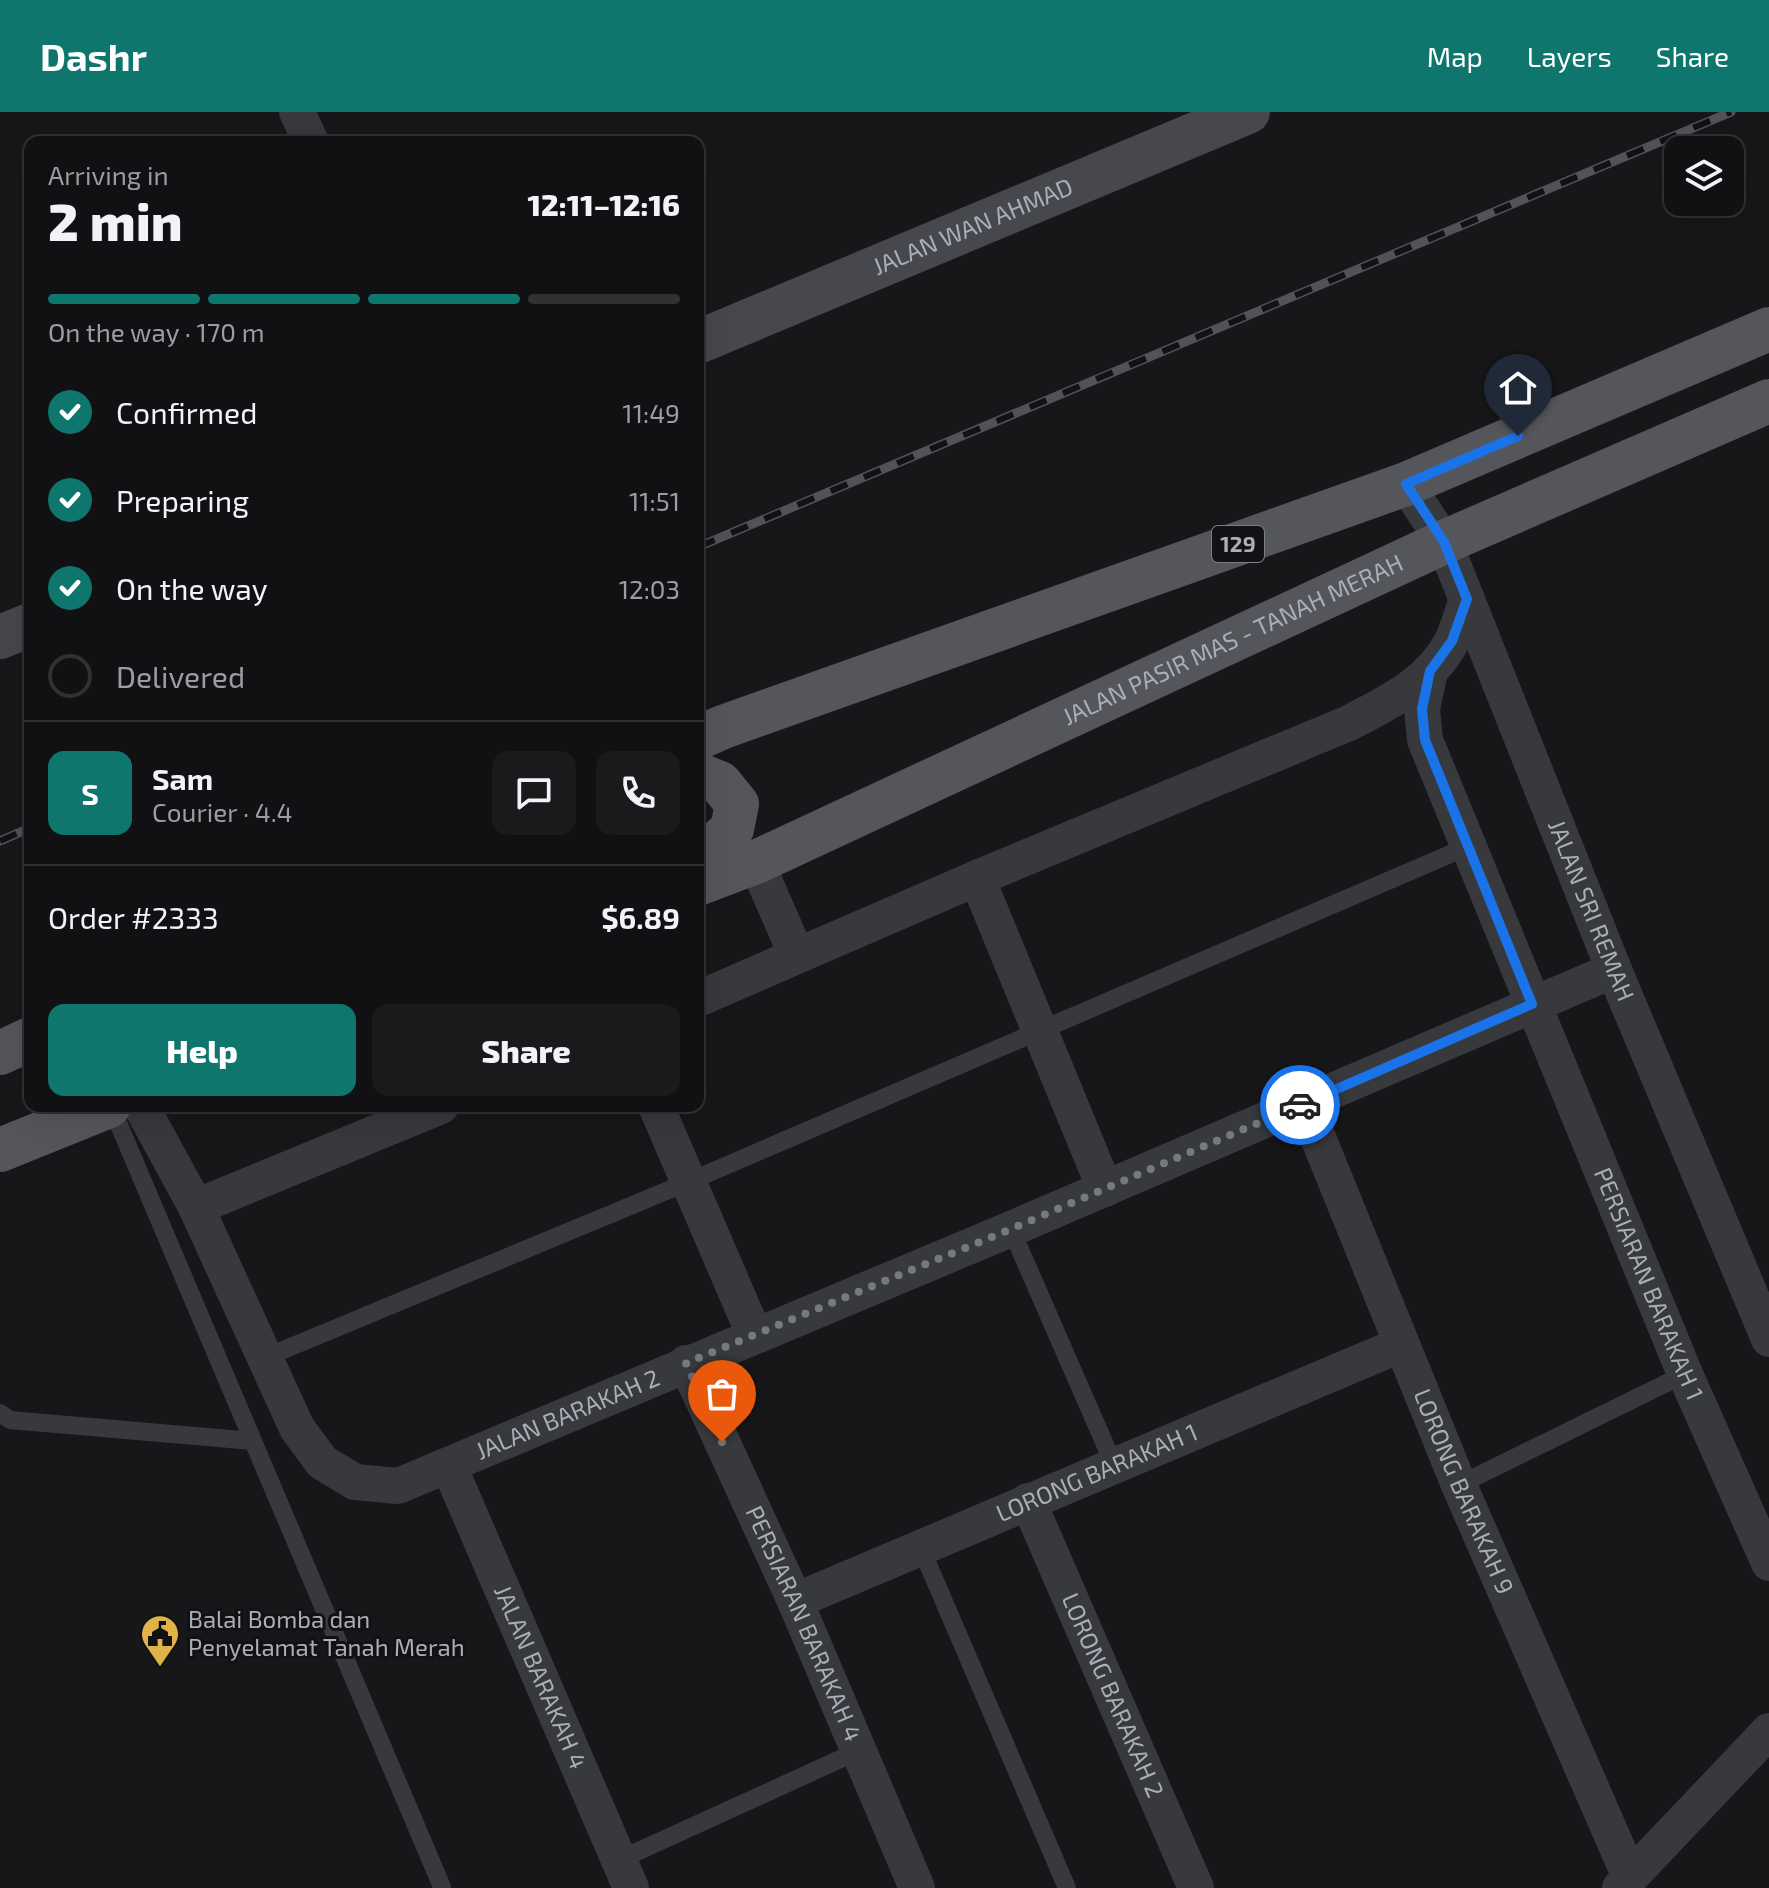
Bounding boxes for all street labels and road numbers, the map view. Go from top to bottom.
street label: JALAN WAN AHMAD [868,171,1077,280]
road number: 129 [1212,526,1264,562]
street label: JALAN PASIR MAS - TANAH MERAH [1057,547,1407,730]
street label: JALAN SRI REMAH [1543,815,1641,1005]
street label: PERSIARAN BARAKAH 1 [1589,1163,1711,1404]
street label: JALAN BARAKAH 2 [471,1362,663,1465]
street label: LORONG BARAKAH 9 [1408,1384,1521,1598]
street label: LORONG BARAKAH 1 [991,1416,1202,1527]
street label: PERSIARAN BARAKAH 4 [740,1501,869,1745]
street label: JALAN BARAKAH 4 [489,1580,594,1773]
street label: LORONG BARAKAH 2 [1057,1588,1171,1801]

